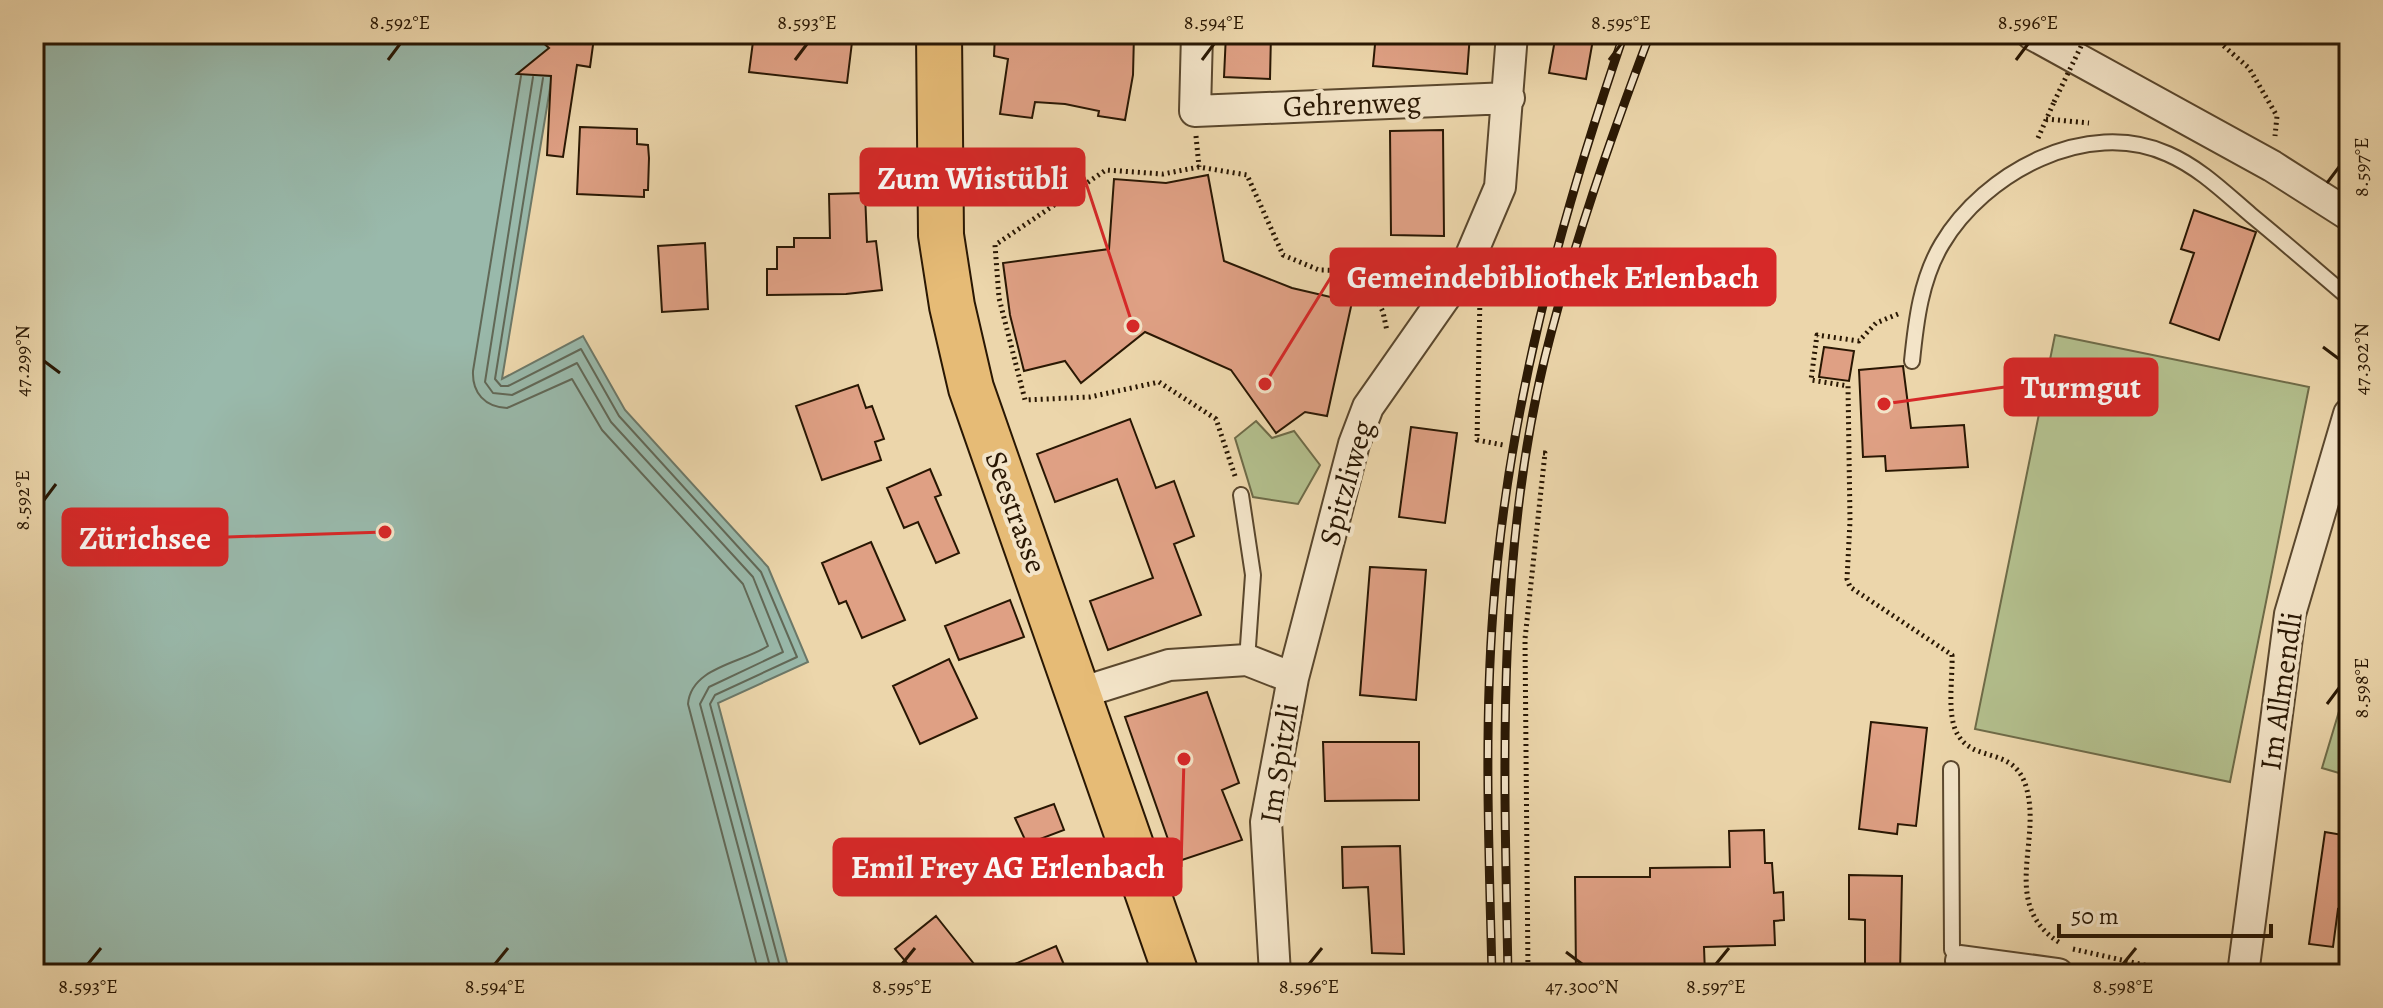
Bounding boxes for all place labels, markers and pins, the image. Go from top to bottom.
callout: Zum Wiistübli [861,149,1084,205]
callout: Gemeindebibliothek Erlenbach [1331,249,1775,305]
callout: Turmgut [2005,359,2157,415]
callout: Zürichsee [63,509,227,565]
callout: Emil Frey AG Erlenbach [834,839,1181,895]

